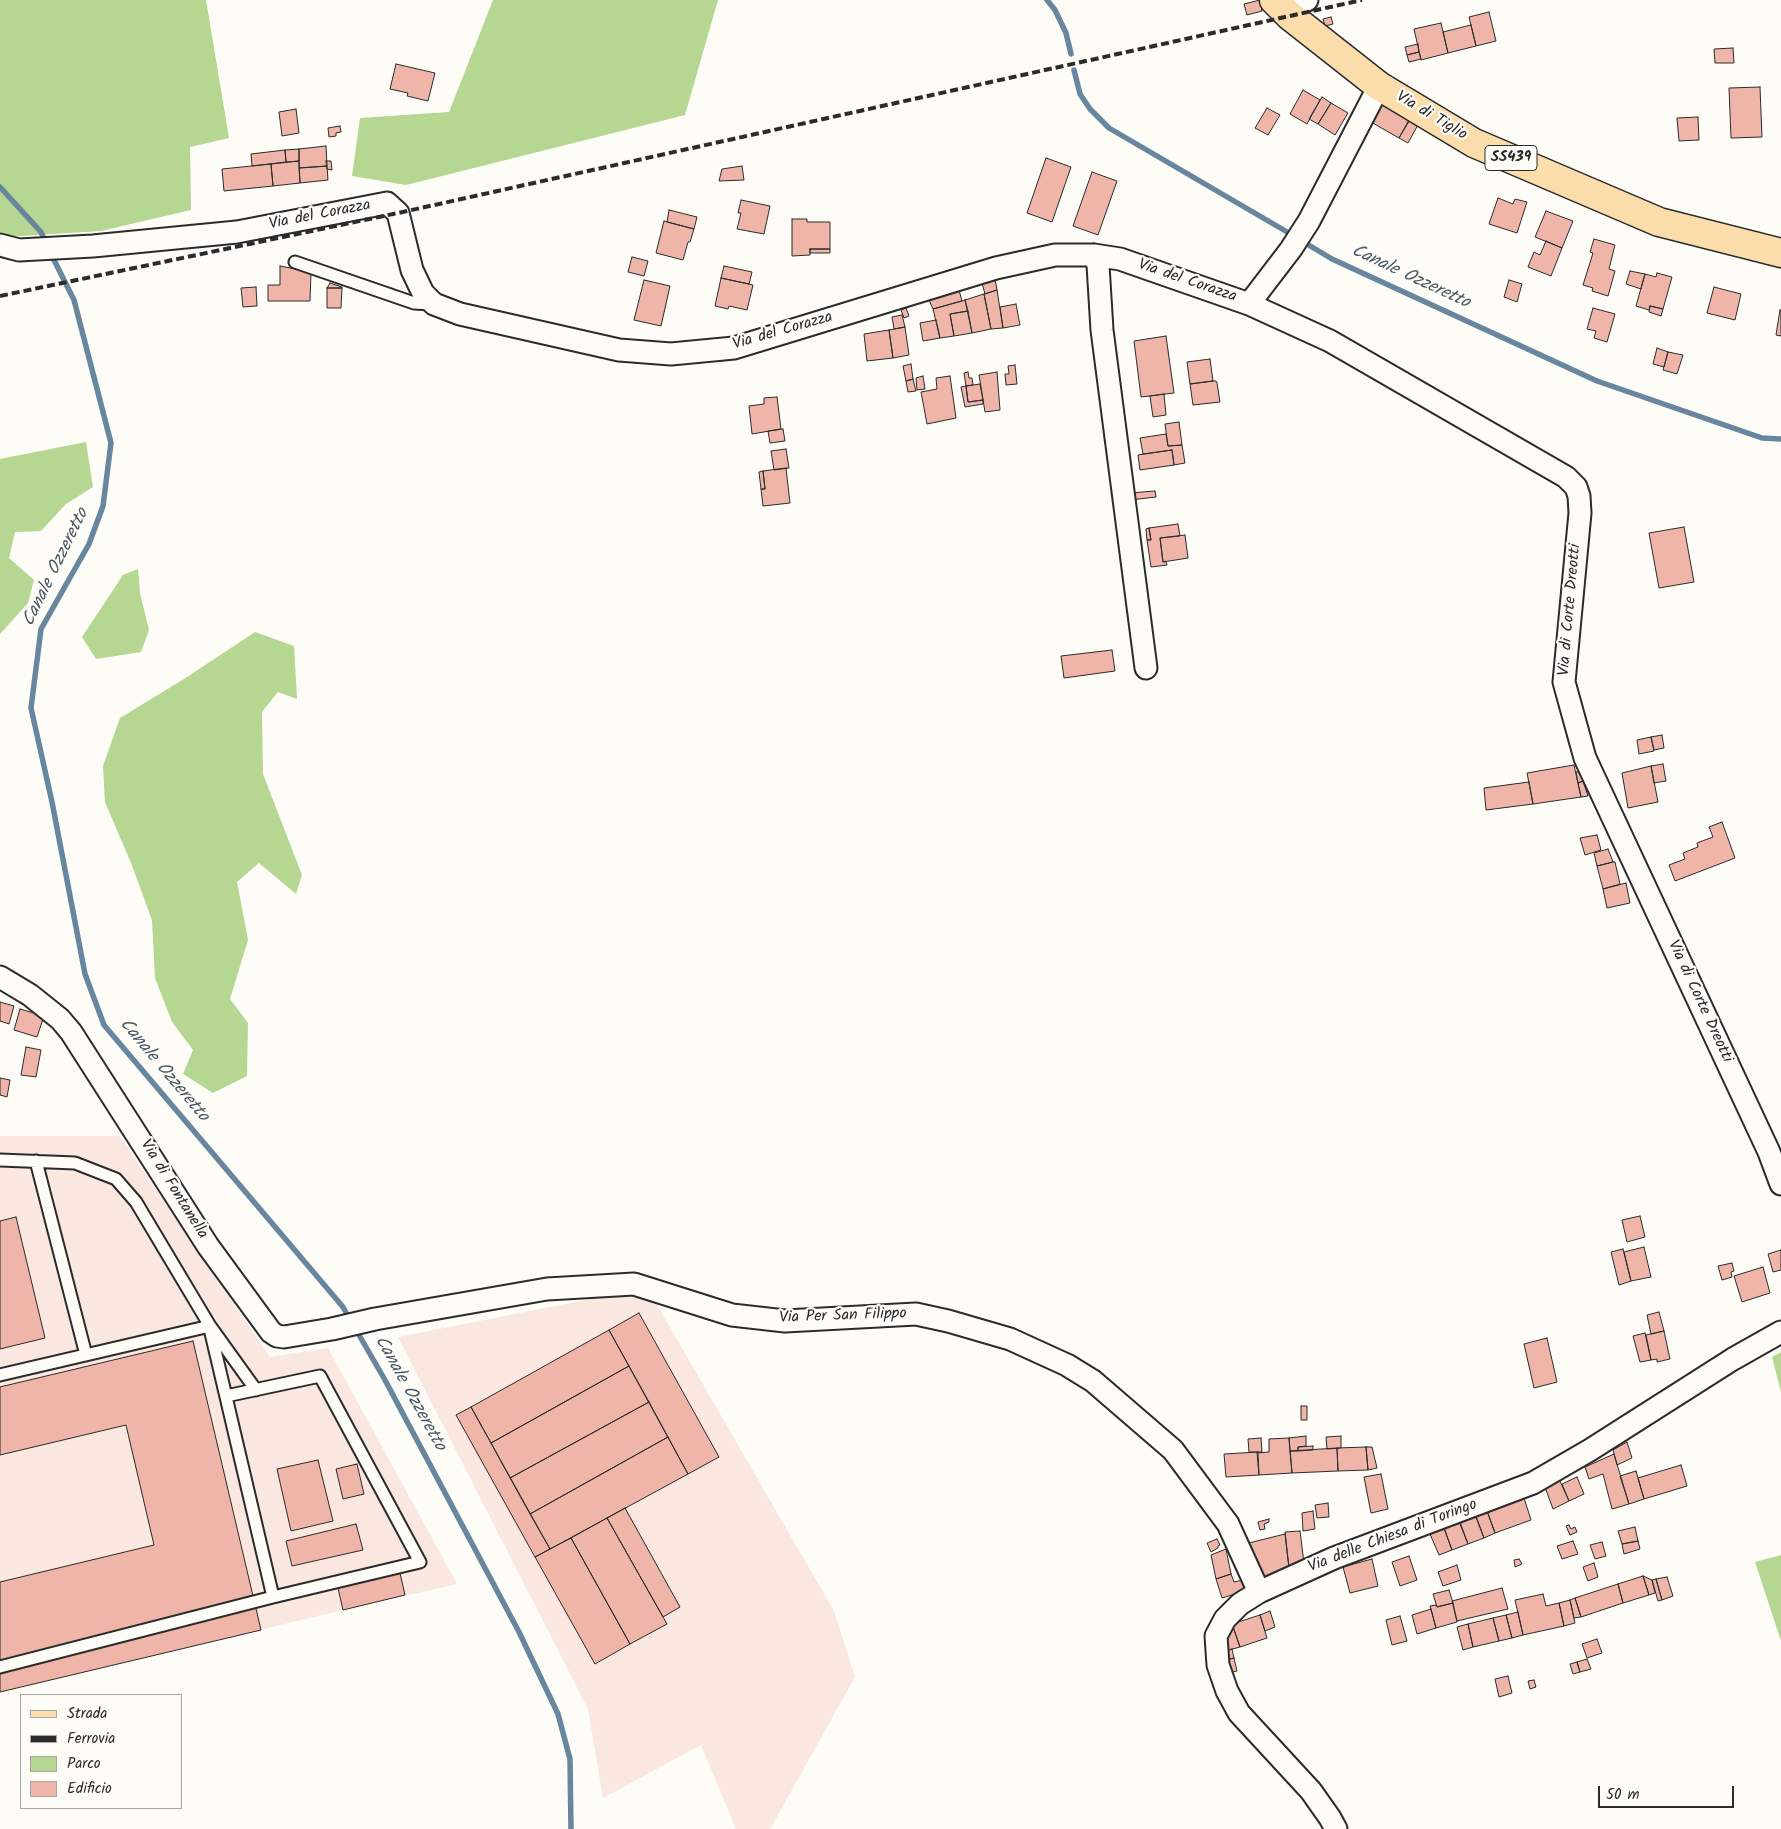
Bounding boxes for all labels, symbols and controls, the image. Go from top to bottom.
street label: Via di Tiglio [1392,88,1470,146]
road number: SS439 [1485,146,1537,170]
street label: Via del Corazza [268,197,372,235]
water label: Canale Ozzeretto [1347,241,1473,315]
street label: Via del Corazza [1135,256,1239,308]
street label: Via del Corazza [731,309,835,355]
water label: Canale Ozzeretto [19,506,95,630]
street label: Via di Corte Dreotti [1556,543,1586,677]
street label: Via di Corte Dreotti [1662,938,1736,1066]
water label: Canale Ozzeretto [114,1015,212,1127]
street label: Via di Fontanella [135,1137,211,1243]
street label: Via Per San Filippo [779,1305,907,1329]
water label: Canale Ozzeretto [369,1333,449,1455]
street label: Via delle Chiesa di Toringo [1306,1496,1480,1578]
legend [20,1694,182,1809]
text: Strada [67,1702,107,1726]
text: Ferrovia [67,1727,115,1751]
text: Parco [67,1752,101,1776]
scale bar [1601,1776,1737,1808]
text: Edificio [67,1777,112,1801]
text: 50 m [1606,1783,1640,1807]

